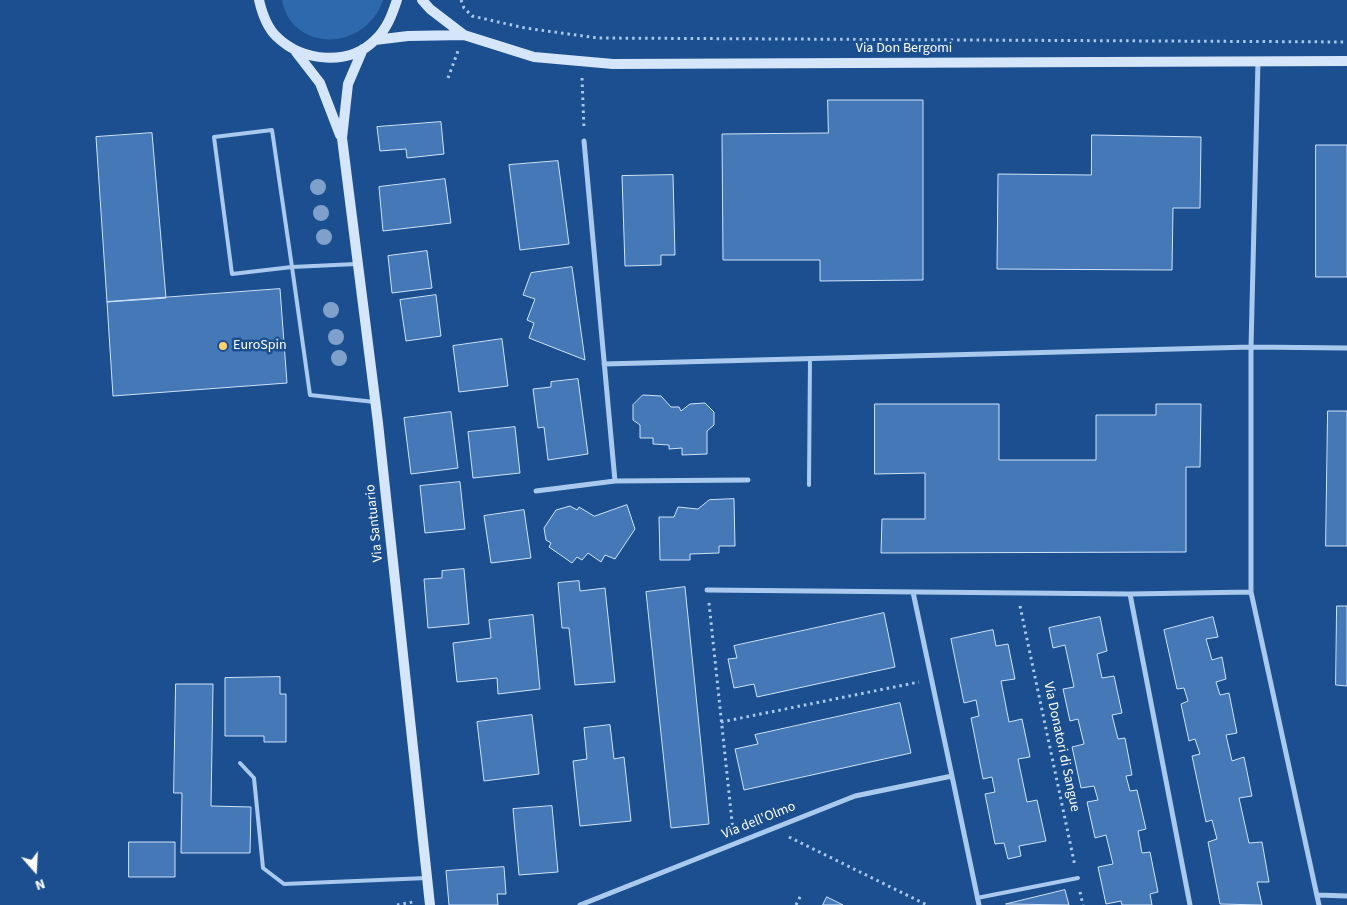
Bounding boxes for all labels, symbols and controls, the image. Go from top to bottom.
street label: Via Don Bergomi [856,41,952,57]
place label: EuroSpin [233,338,287,354]
marker: EuroSpin [217,340,229,352]
street label: Via Santuario [363,483,387,563]
street label: Via Donatori di Sangue [1039,681,1083,813]
street label: Via dell'Olmo [720,799,798,843]
north arrow [10,845,60,895]
text: N [32,873,48,895]

